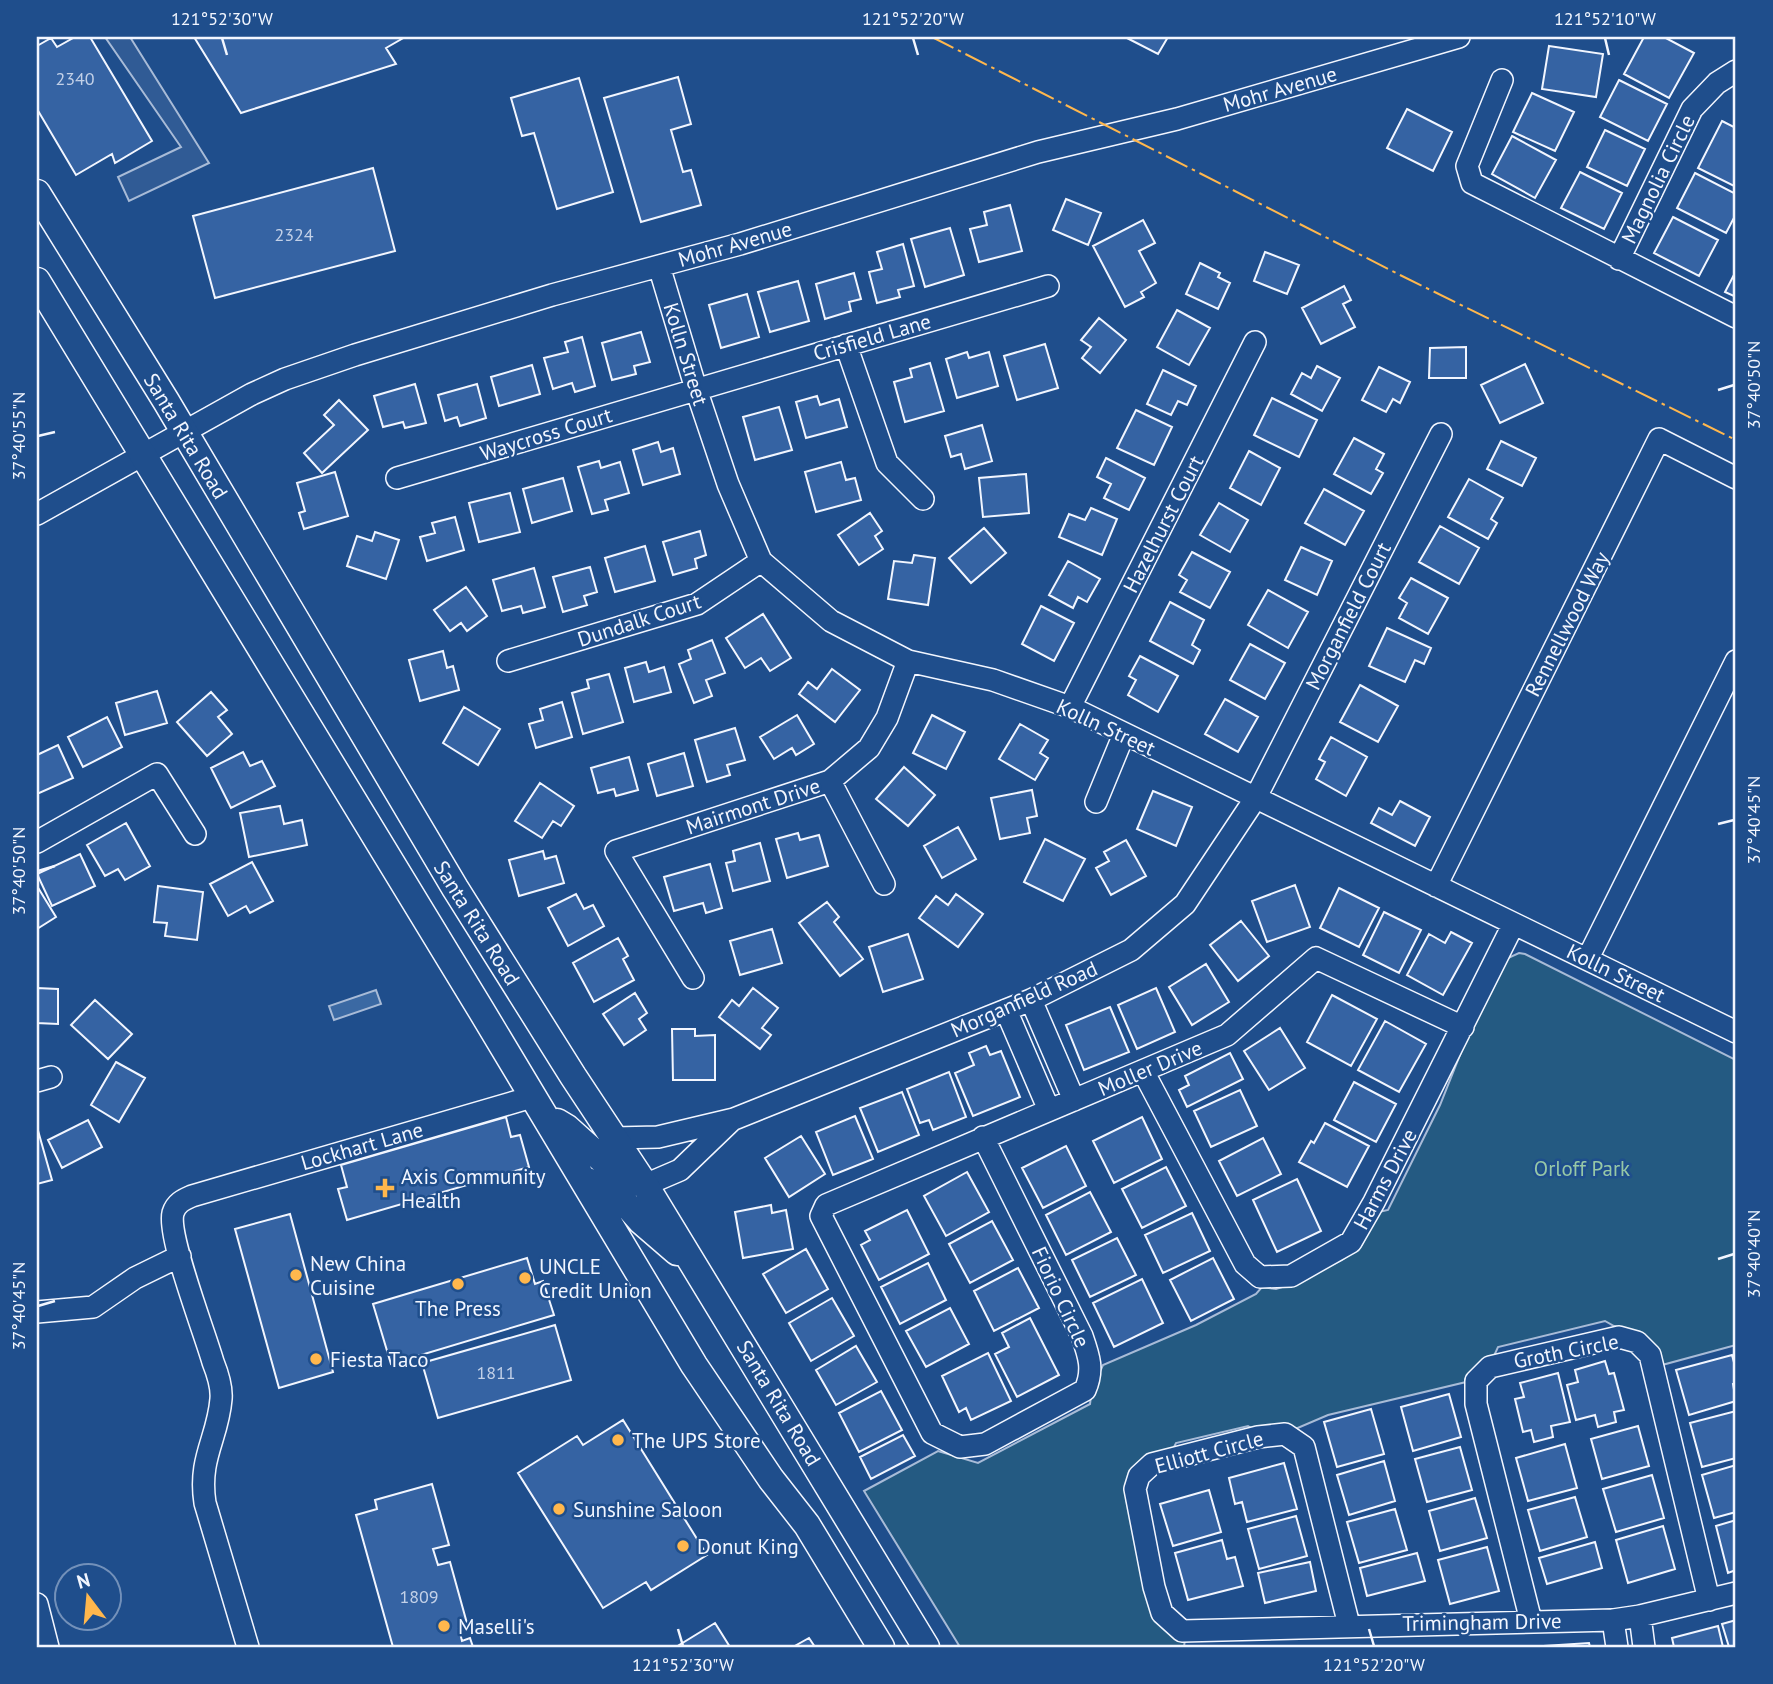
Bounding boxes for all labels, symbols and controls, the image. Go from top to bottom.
text: 121°52'30"W [171,7,273,30]
text: 121°52'20"W [862,7,964,30]
text: 121°52'10"W [1554,7,1656,30]
street label: Mohr Avenue [1220,60,1340,118]
house number: 2340 [55,67,95,90]
street label: Magnolia Circle [1615,110,1701,248]
street label: Mohr Avenue [675,215,795,273]
house number: 2324 [274,223,314,246]
street label: Kolln Street [658,299,714,409]
street label: Crisfield Lane [810,307,934,367]
text: 37°40'50"N [1742,341,1765,429]
street label: Santa Rita Road [138,368,234,504]
text: 37°40'55"N [7,392,30,480]
street label: Waycross Court [477,401,615,467]
street label: Hazelhurst Court [1117,451,1209,597]
street label: Morganfield Court [1299,538,1397,694]
street label: Rennellwood Way [1519,547,1615,701]
street label: Dundalk Court [574,587,704,653]
street label: Kolln Street [1052,692,1160,762]
street label: Mairmont Drive [683,772,823,840]
text: 37°40'45"N [1742,776,1765,864]
text: 37°40'50"N [7,827,30,915]
street label: Santa Rita Road [428,856,526,990]
street label: Kolln Street [1562,938,1670,1008]
street label: Morganfield Road [946,955,1102,1043]
street label: Moller Drive [1094,1034,1206,1102]
street label: Lockhart Lane [298,1116,426,1176]
street label: Harms Drive [1347,1124,1423,1234]
park label: Orloff Park [1534,1155,1630,1182]
place label: Axis Community Health [401,1163,546,1214]
marker: Axis Community Health [375,1178,395,1198]
text: 37°40'40"N [1742,1210,1765,1298]
street label: Fiorio Circle [1026,1242,1096,1352]
place label: New China Cuisine [310,1250,406,1301]
place label: UNCLE Credit Union [539,1253,652,1304]
text: 37°40'45"N [7,1262,30,1350]
marker: New China Cuisine [288,1267,304,1283]
marker: UNCLE Credit Union [517,1270,533,1286]
marker: The Press [450,1276,466,1292]
place label: The Press [415,1295,501,1322]
street label: Groth Circle [1511,1328,1621,1374]
street label: Santa Rita Road [731,1335,827,1471]
place label: Fiesta Taco [330,1346,429,1373]
marker: Fiesta Taco [308,1351,324,1367]
house number: 1811 [476,1361,516,1384]
street label: Elliott Circle [1152,1425,1266,1479]
place label: The UPS Store [632,1427,761,1454]
marker: The UPS Store [610,1432,626,1448]
place label: Sunshine Saloon [573,1496,722,1523]
marker: Sunshine Saloon [551,1501,567,1517]
place label: Donut King [697,1533,799,1560]
marker: Donut King [675,1538,691,1554]
north arrow [52,1562,122,1632]
text: N [74,1567,93,1594]
house number: 1809 [399,1585,439,1608]
street label: Trimingham Drive [1402,1607,1562,1637]
place label: Maselli's [458,1613,535,1640]
marker: Maselli's [436,1618,452,1634]
text: 121°52'30"W [632,1653,734,1676]
text: 121°52'20"W [1323,1653,1425,1676]

